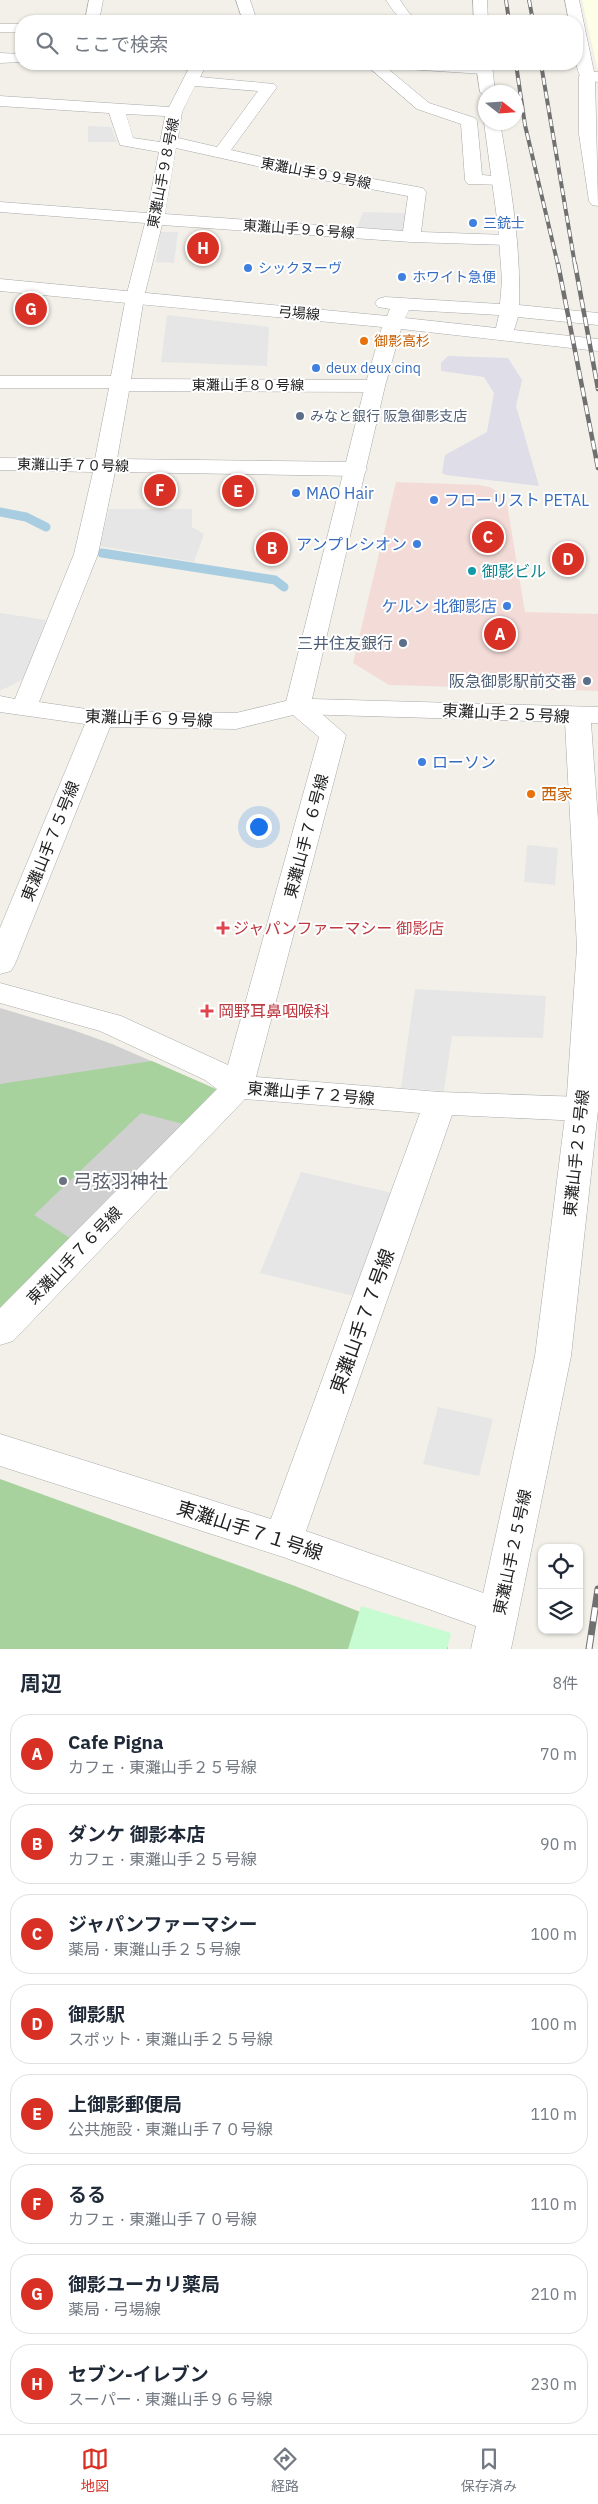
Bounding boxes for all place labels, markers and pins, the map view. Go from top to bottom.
place label: 三銃士 [483,214,525,232]
marker: 三銃士 [467,217,479,229]
pin: H [187,229,219,267]
place label: シックヌーヴ [258,259,342,277]
marker: シックヌーヴ [242,262,254,274]
place label: ホワイト急便 [412,268,496,286]
marker: ホワイト急便 [396,271,408,283]
pin: G [15,290,47,328]
place label: 御影高杉 [374,332,430,350]
marker: 御影高杉 [358,335,370,347]
place label: deux deux cinq [326,359,421,377]
marker: deux deux cinq [310,362,322,374]
place label: みなと銀行 阪急御影支店 [310,407,467,425]
marker: みなと銀行 阪急御影支店 [294,410,306,422]
pin: F [144,471,176,509]
pin: E [222,472,254,510]
place label: MAO Hair [306,483,374,503]
marker: MAO Hair [290,487,302,499]
place label: フローリスト PETAL [444,490,589,510]
marker: フローリスト PETAL [428,494,440,506]
pin: C [472,518,504,556]
pin: B [256,529,288,567]
place label: アンプレシオン [296,534,407,554]
marker: アンプレシオン [411,538,423,550]
pin: D [552,540,584,578]
place label: 御影ビル [482,561,546,581]
marker: 御影ビル [466,565,478,577]
place label: ケルン 北御影店 [382,596,497,616]
marker: ケルン 北御影店 [501,600,513,612]
pin: A [484,615,516,653]
place label: 三井住友銀行 [297,633,393,653]
marker: 三井住友銀行 [397,637,409,649]
place label: 阪急御影駅前交番 [449,671,577,691]
marker: 阪急御影駅前交番 [581,675,593,687]
place label: ローソン [432,752,496,772]
marker: ローソン [416,756,428,768]
place label: 西家 [541,784,573,804]
marker: 西家 [525,788,537,800]
place label: ジャパンファーマシー 御影店 [233,918,444,938]
marker: ジャパンファーマシー 御影店 [217,922,229,934]
place label: 岡野耳鼻咽喉科 [218,1001,330,1021]
marker: 岡野耳鼻咽喉科 [200,1004,214,1018]
place label: 弓弦羽神社 [73,1169,168,1193]
marker: 弓弦羽神社 [57,1175,69,1187]

